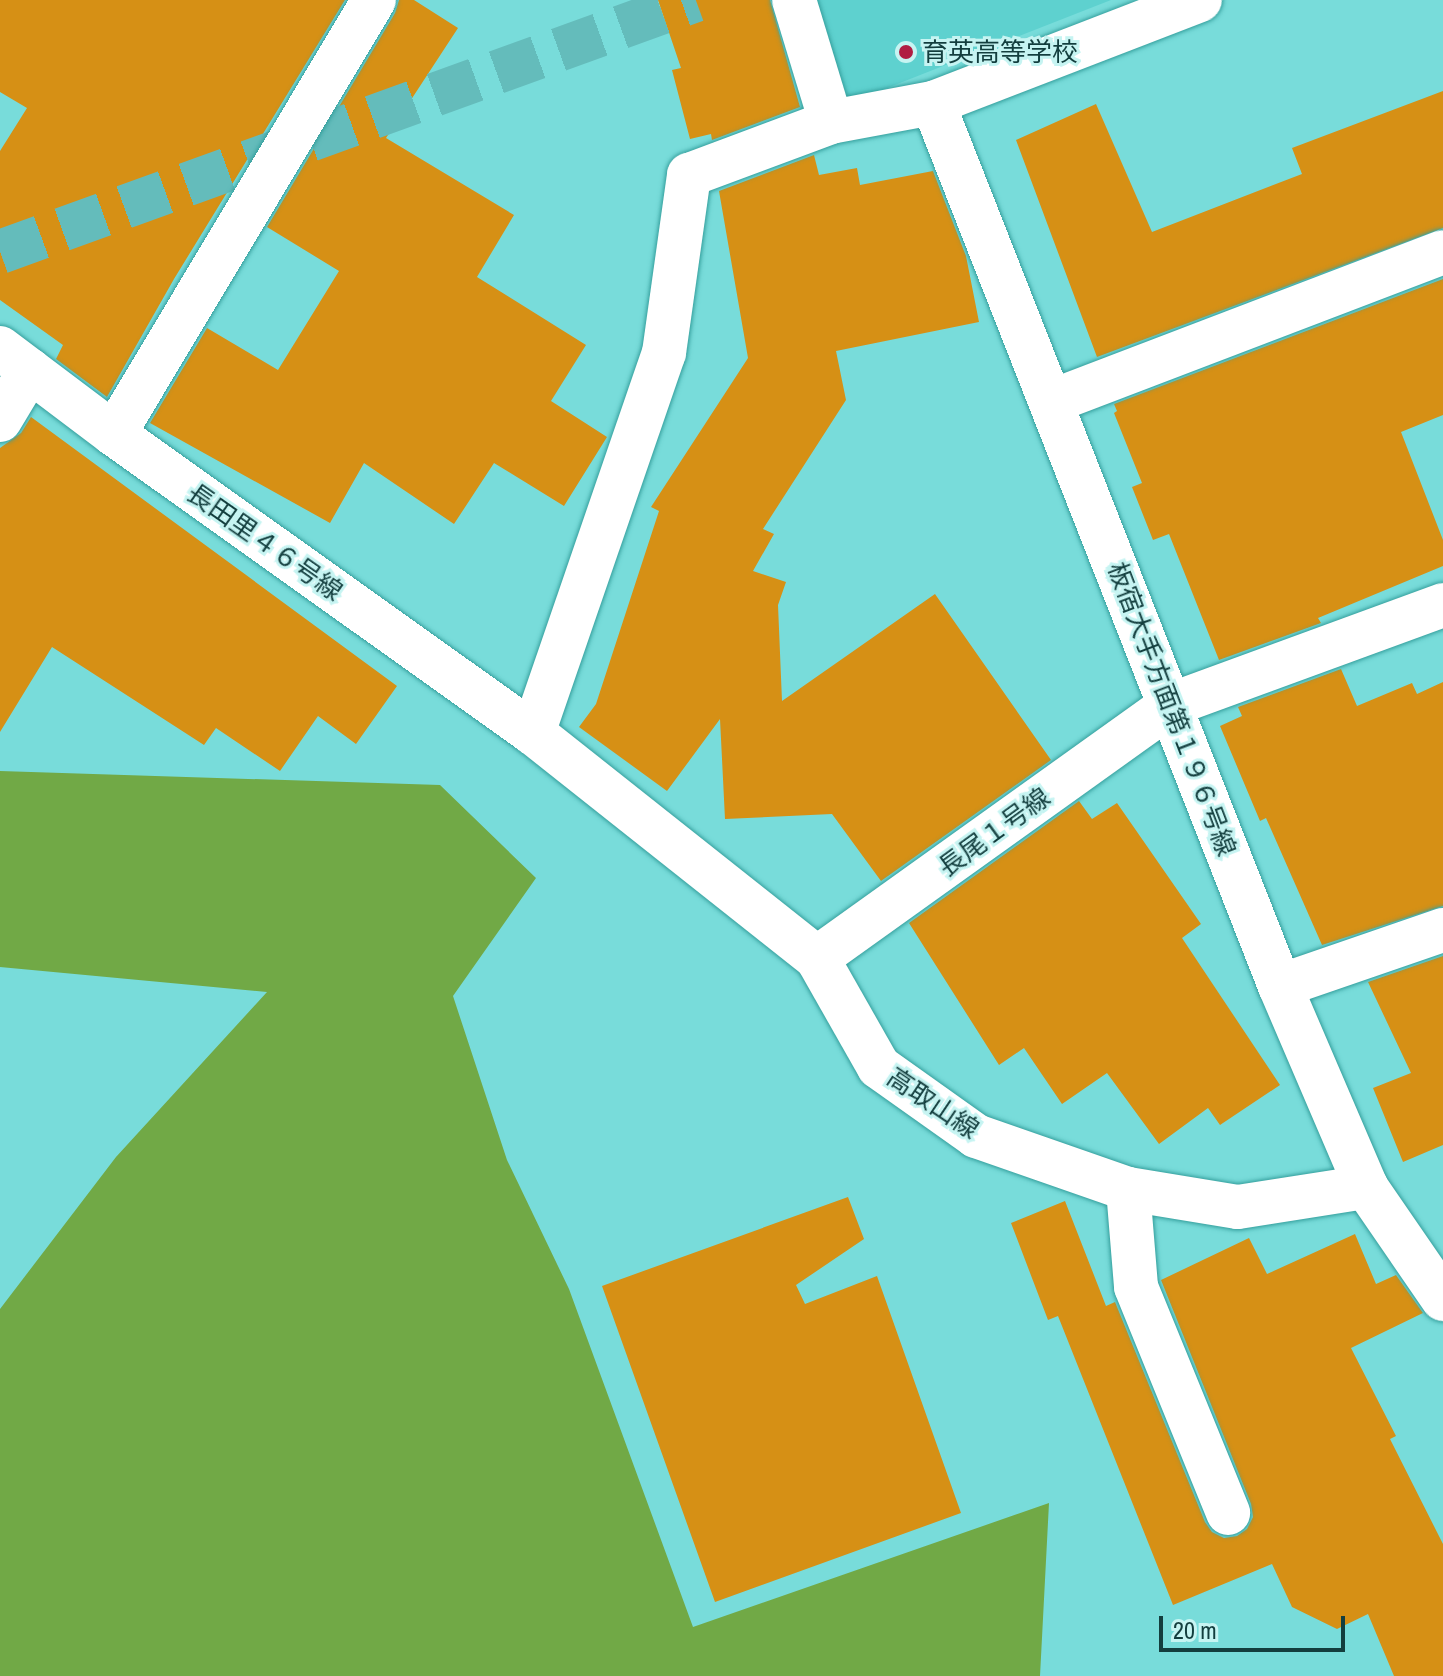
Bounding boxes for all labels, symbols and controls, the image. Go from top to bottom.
place label: 育英高等学校 [922,36,1078,68]
marker: 育英高等学校 [897,43,915,61]
street label: 長田里４６号線 [182,477,348,607]
street label: 板宿大手方面第１９６号線 [1102,558,1242,860]
street label: 長尾１号線 [932,781,1056,883]
street label: 高取山線 [881,1061,985,1145]
scale bar [1163,1600,1349,1650]
text: 20 m [1173,1614,1217,1646]

